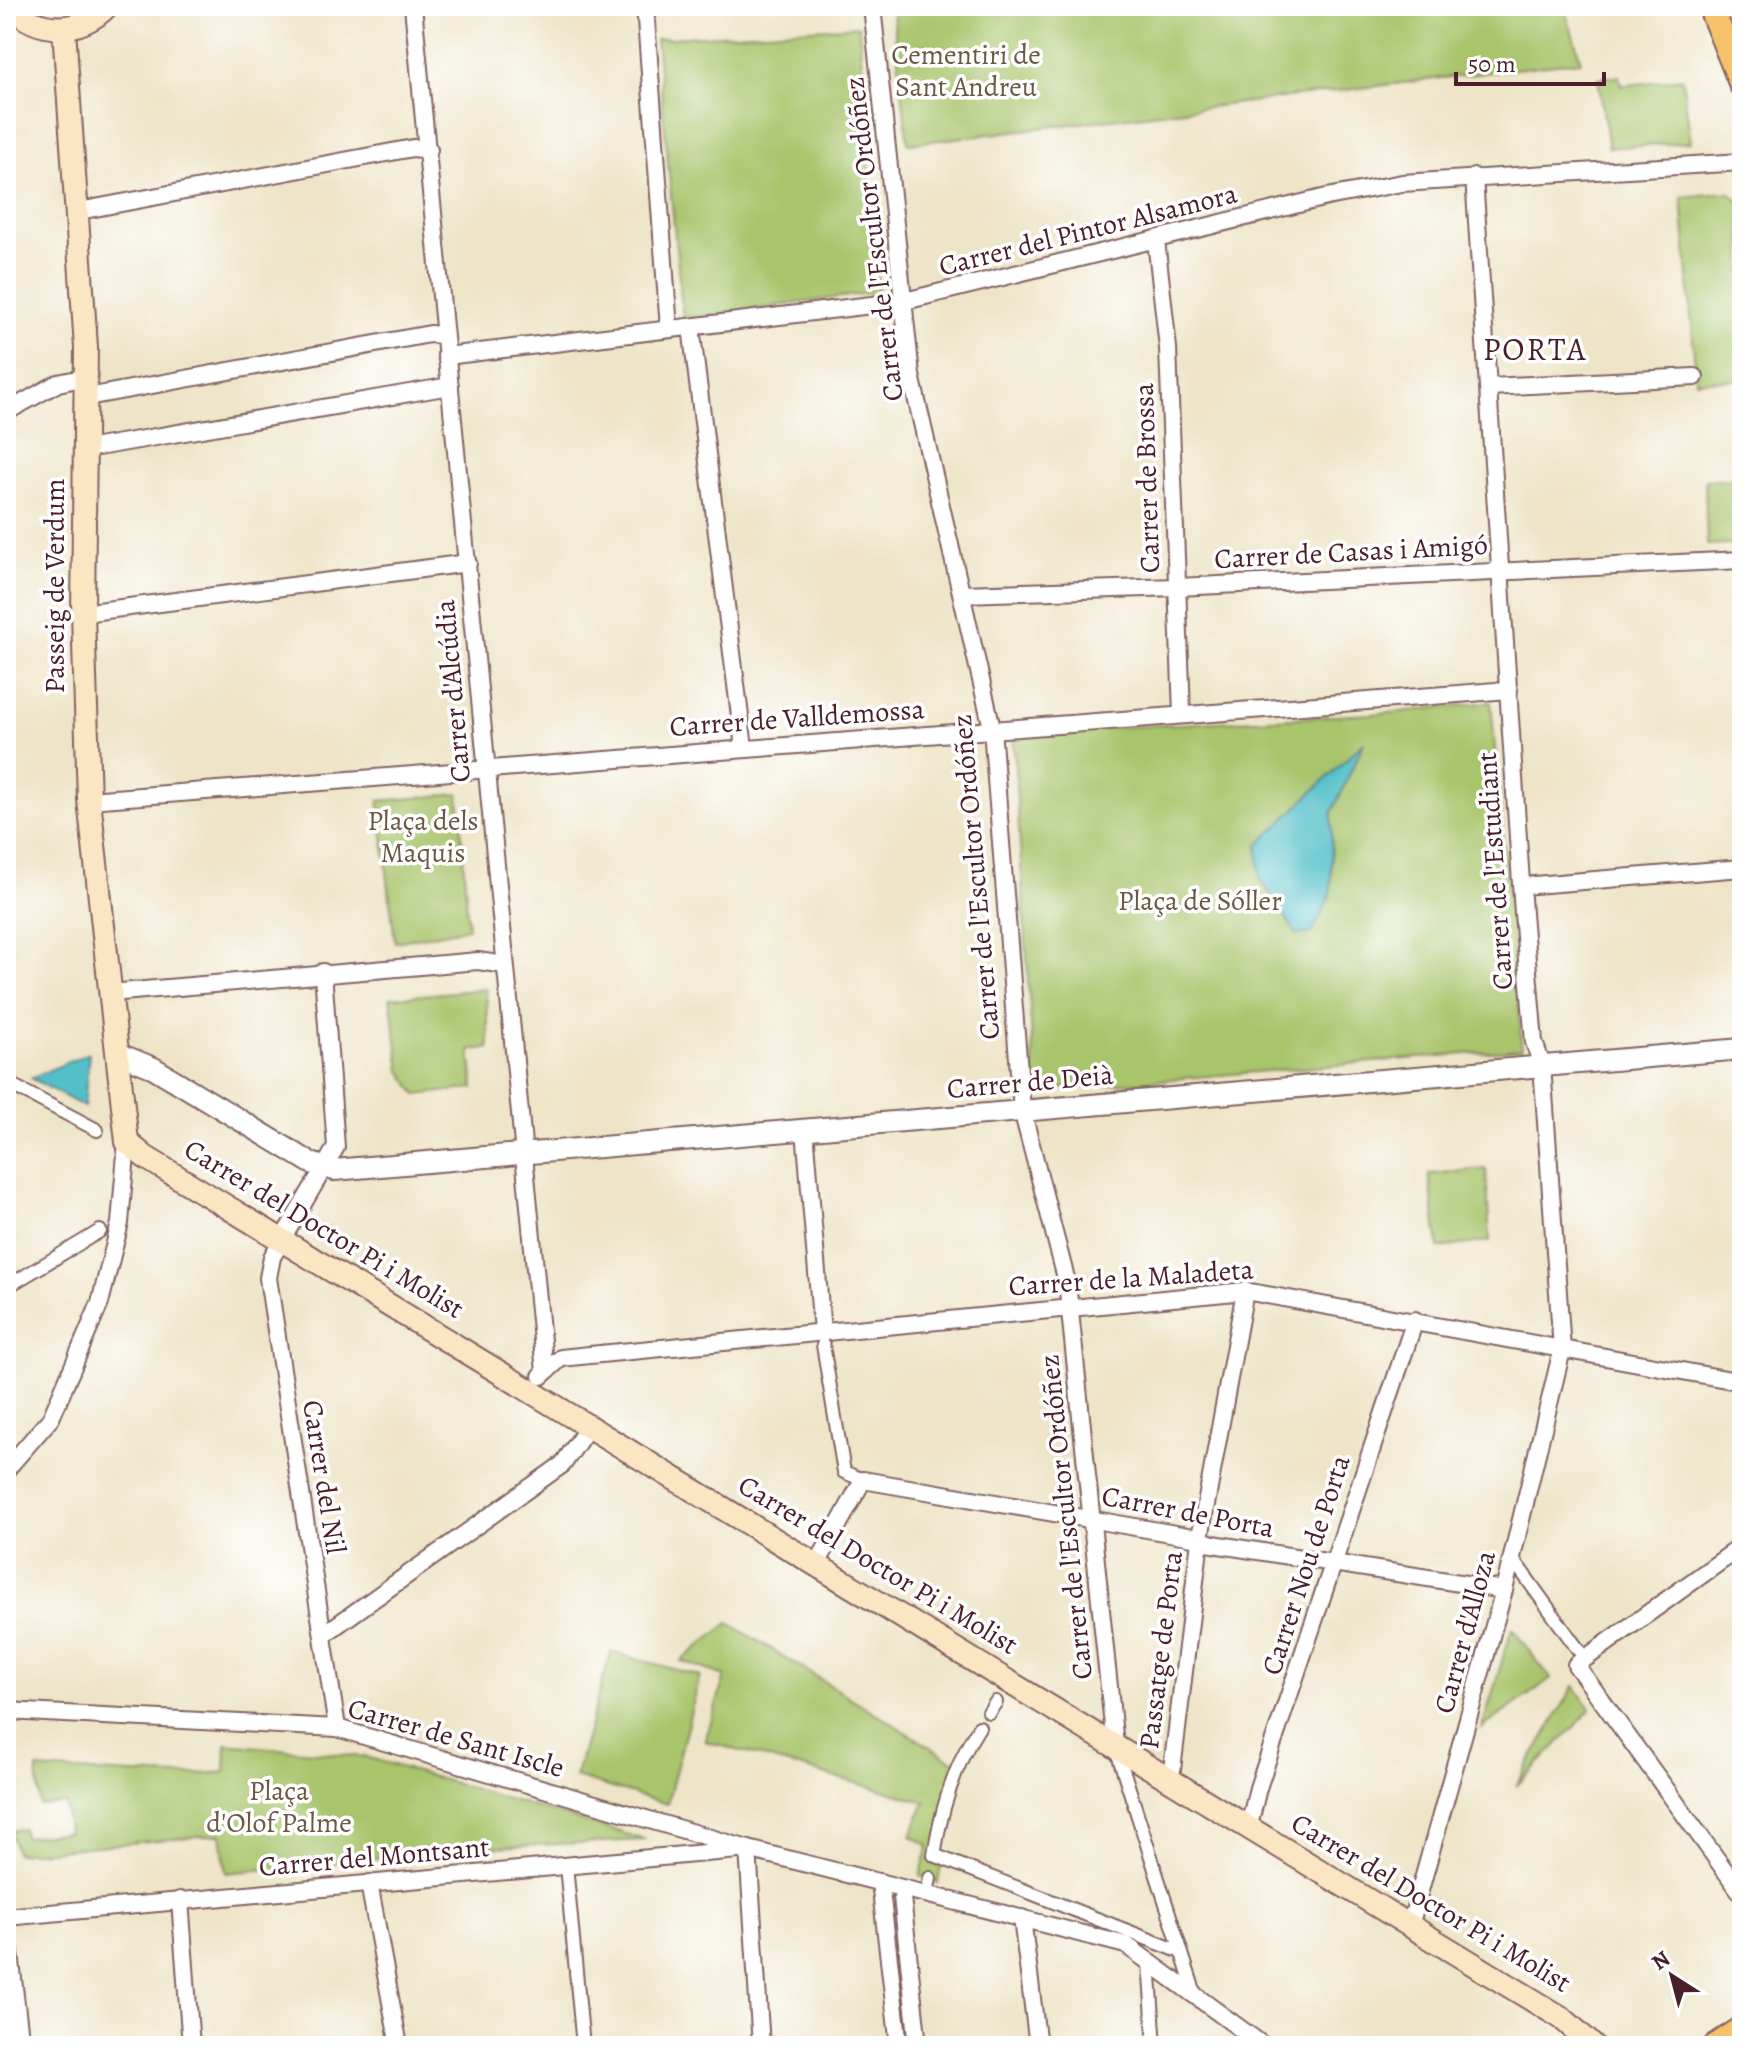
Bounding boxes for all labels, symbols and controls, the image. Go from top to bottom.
park label: Cementiri de Sant Andreu [891,36,1041,106]
scale bar [1456,36,1604,86]
text: 50 m [1468,48,1516,80]
street label: Carrer de l'Escultor Ordóñez [835,75,913,403]
street label: Carrer del Pintor Alsamora [935,175,1241,285]
district label: PORTA [1483,327,1587,371]
street label: Carrer de Brossa [1125,382,1169,574]
street label: Passeig de Verdum [36,478,74,694]
street label: Carrer de Casas i Amigó [1213,526,1489,578]
street label: Carrer d'Alcúdia [426,598,480,784]
street label: Carrer de Valldemossa [668,690,926,746]
street label: Carrer de l'Escultor Ordóñez [943,713,1009,1041]
street label: Carrer de l'Estudiant [1468,751,1522,991]
park label: Plaça dels Maquis [367,802,479,872]
park label: Plaça de Sóller [1118,882,1282,920]
street label: Carrer de Deià [945,1056,1115,1108]
street label: Carrer del Doctor Pi i Molist [177,1130,471,1328]
street label: Carrer de la Maladeta [1007,1250,1255,1306]
street label: Carrer de l'Escultor Ordóñez [1030,1353,1102,1681]
street label: Carrer del Nil [293,1397,355,1557]
street label: Carrer Nou de Porta [1253,1450,1359,1680]
street label: Carrer del Doctor Pi i Molist [731,1466,1025,1664]
street label: Carrer de Porta [1099,1477,1277,1547]
street label: Carrer d'Alloza [1425,1546,1505,1718]
street label: Passatge de Porta [1130,1549,1192,1751]
street label: Carrer de Sant Iscle [343,1689,569,1787]
park label: Plaça d'Olof Palme [206,1772,352,1842]
street label: Carrer del Doctor Pi i Molist [1284,1804,1578,2002]
street label: Carrer del Montsant [257,1828,491,1886]
north arrow [1632,1936,1712,2016]
text: N [1646,1944,1676,1977]

